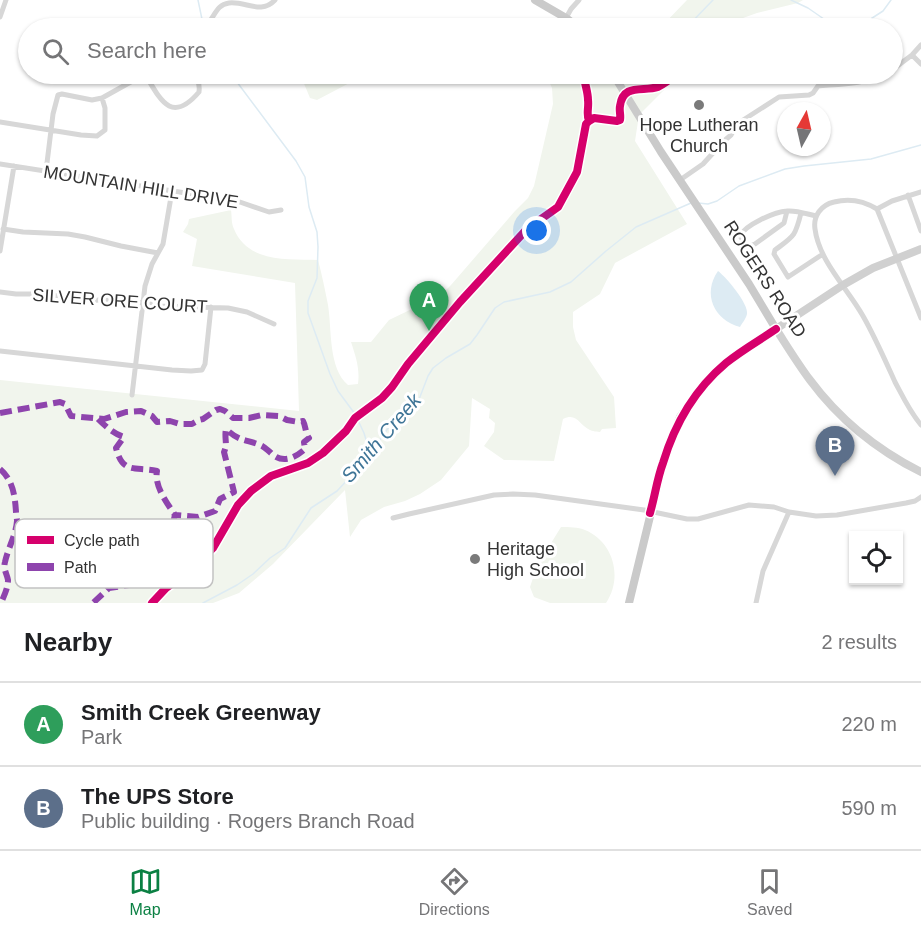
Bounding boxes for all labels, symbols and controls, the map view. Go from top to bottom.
search box [18,18,903,84]
icon: search [39,35,72,68]
text: Search here [87,38,207,63]
marker: Hope Lutheran Church [692,98,706,112]
north arrow [777,102,831,156]
place label: Hope Lutheran Church [639,115,759,156]
street label: MOUNTAIN HILL DRIVE [42,162,240,212]
your location [522,216,551,245]
street label: ROGERS ROAD [720,217,810,341]
pin: A [410,282,448,331]
street label: SILVER ORE COURT [32,285,208,317]
water label: Smith Creek [337,389,426,487]
pin: B [816,426,854,476]
legend [15,519,213,588]
map controls [849,531,903,585]
button: locate [849,531,903,585]
text: Cycle path [64,532,140,549]
place label: Heritage High School [487,539,584,580]
marker: Heritage High School [468,552,482,566]
text: Path [64,559,97,576]
text: Nearby [24,627,112,657]
text: 2 results [821,631,897,653]
text: Smith Creek Greenway [81,700,321,725]
text: A [36,713,51,735]
text: 220 m [841,713,897,735]
text: Park [81,726,122,748]
text: The UPS Store [81,784,234,809]
text: B [36,797,51,819]
text: 590 m [841,797,897,819]
text: Public building · Rogers Branch Road [81,810,415,832]
tab: Map [129,865,162,919]
tab: Directions [419,865,490,919]
tab: Saved [747,865,792,919]

